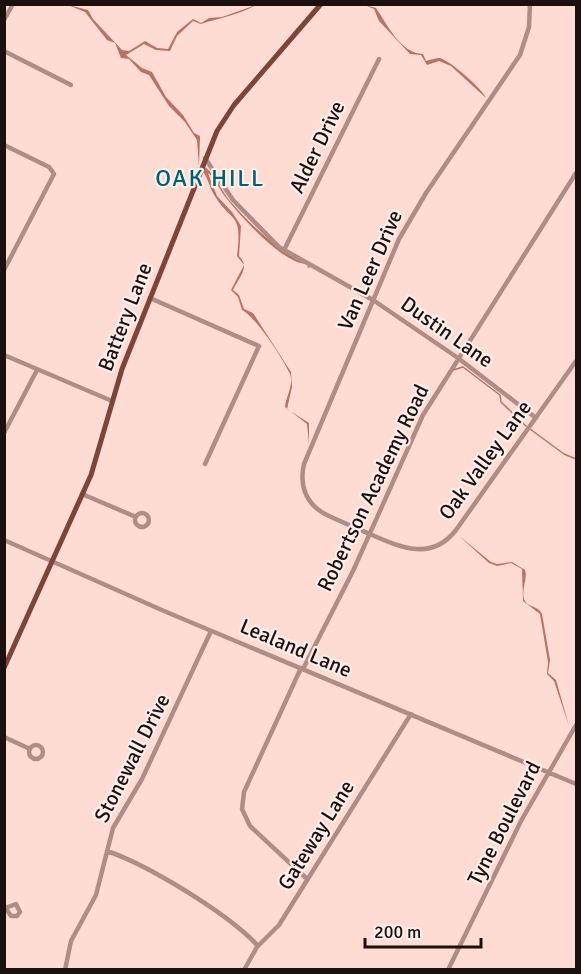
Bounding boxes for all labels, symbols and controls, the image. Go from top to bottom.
street label: Alder Drive [283,97,351,197]
district label: OAK HILL [155,163,265,193]
street label: Van Leer Drive [332,206,408,334]
street label: Battery Lane [92,259,158,375]
street label: Dustin Lane [396,291,498,373]
street label: Robertson Academy Road [312,380,434,596]
street label: Oak Valley Lane [433,395,537,525]
street label: Lealand Lane [236,613,356,683]
street label: Stonewall Drive [88,689,176,827]
street label: Tyne Boulevard [462,757,546,889]
street label: Gateway Lane [272,775,360,895]
scale bar [365,911,480,949]
text: 200 m [374,921,421,943]

